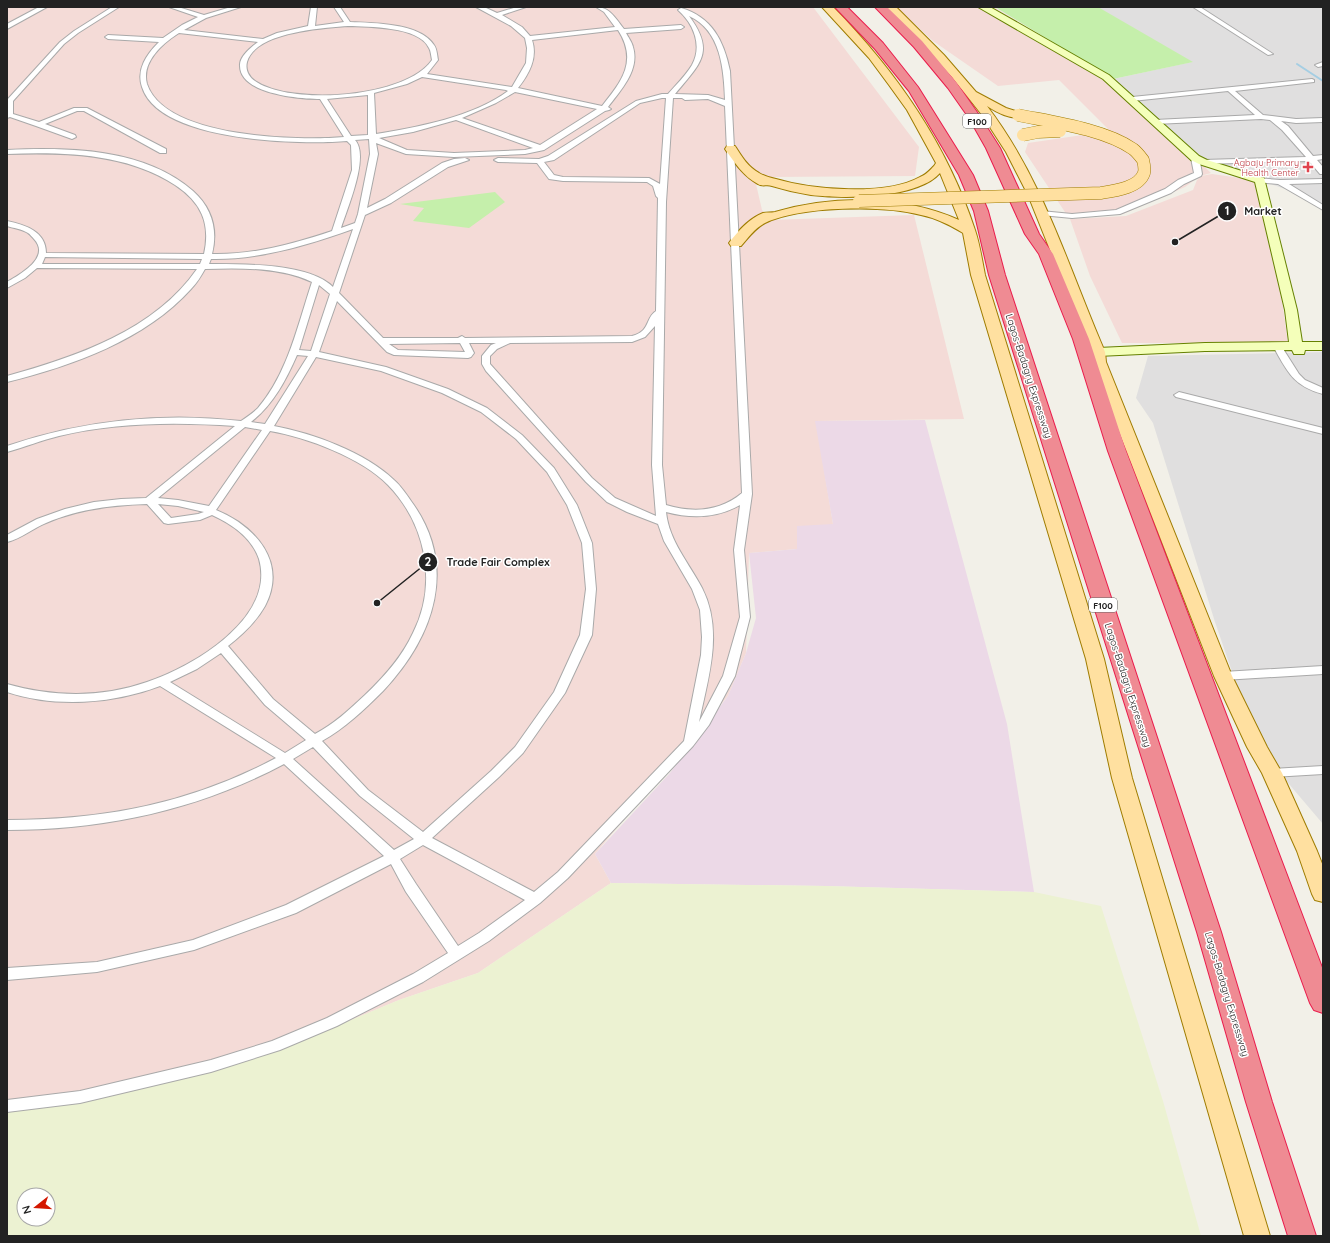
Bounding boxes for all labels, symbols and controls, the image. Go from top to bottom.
road number: F100 [963,114,991,128]
place label: Agbaju Primary Health Center [1234,157,1300,178]
marker: Agbaju Primary Health Center [1302,161,1314,173]
callout: Market [1217,200,1290,223]
text: 1 [1225,203,1229,218]
text: Market [1244,204,1282,218]
street label: Lagos-Badagry Expressway [1003,312,1055,440]
callout: Trade Fair Complex [418,551,557,574]
text: 2 [425,554,432,569]
text: Trade Fair Complex [446,555,550,569]
road number: F100 [1089,598,1117,612]
street label: Lagos-Badagry Expressway [1102,621,1154,749]
street label: Lagos-Badagry Expressway [1202,930,1252,1058]
north arrow [16,1187,56,1227]
text: N [19,1204,34,1216]

